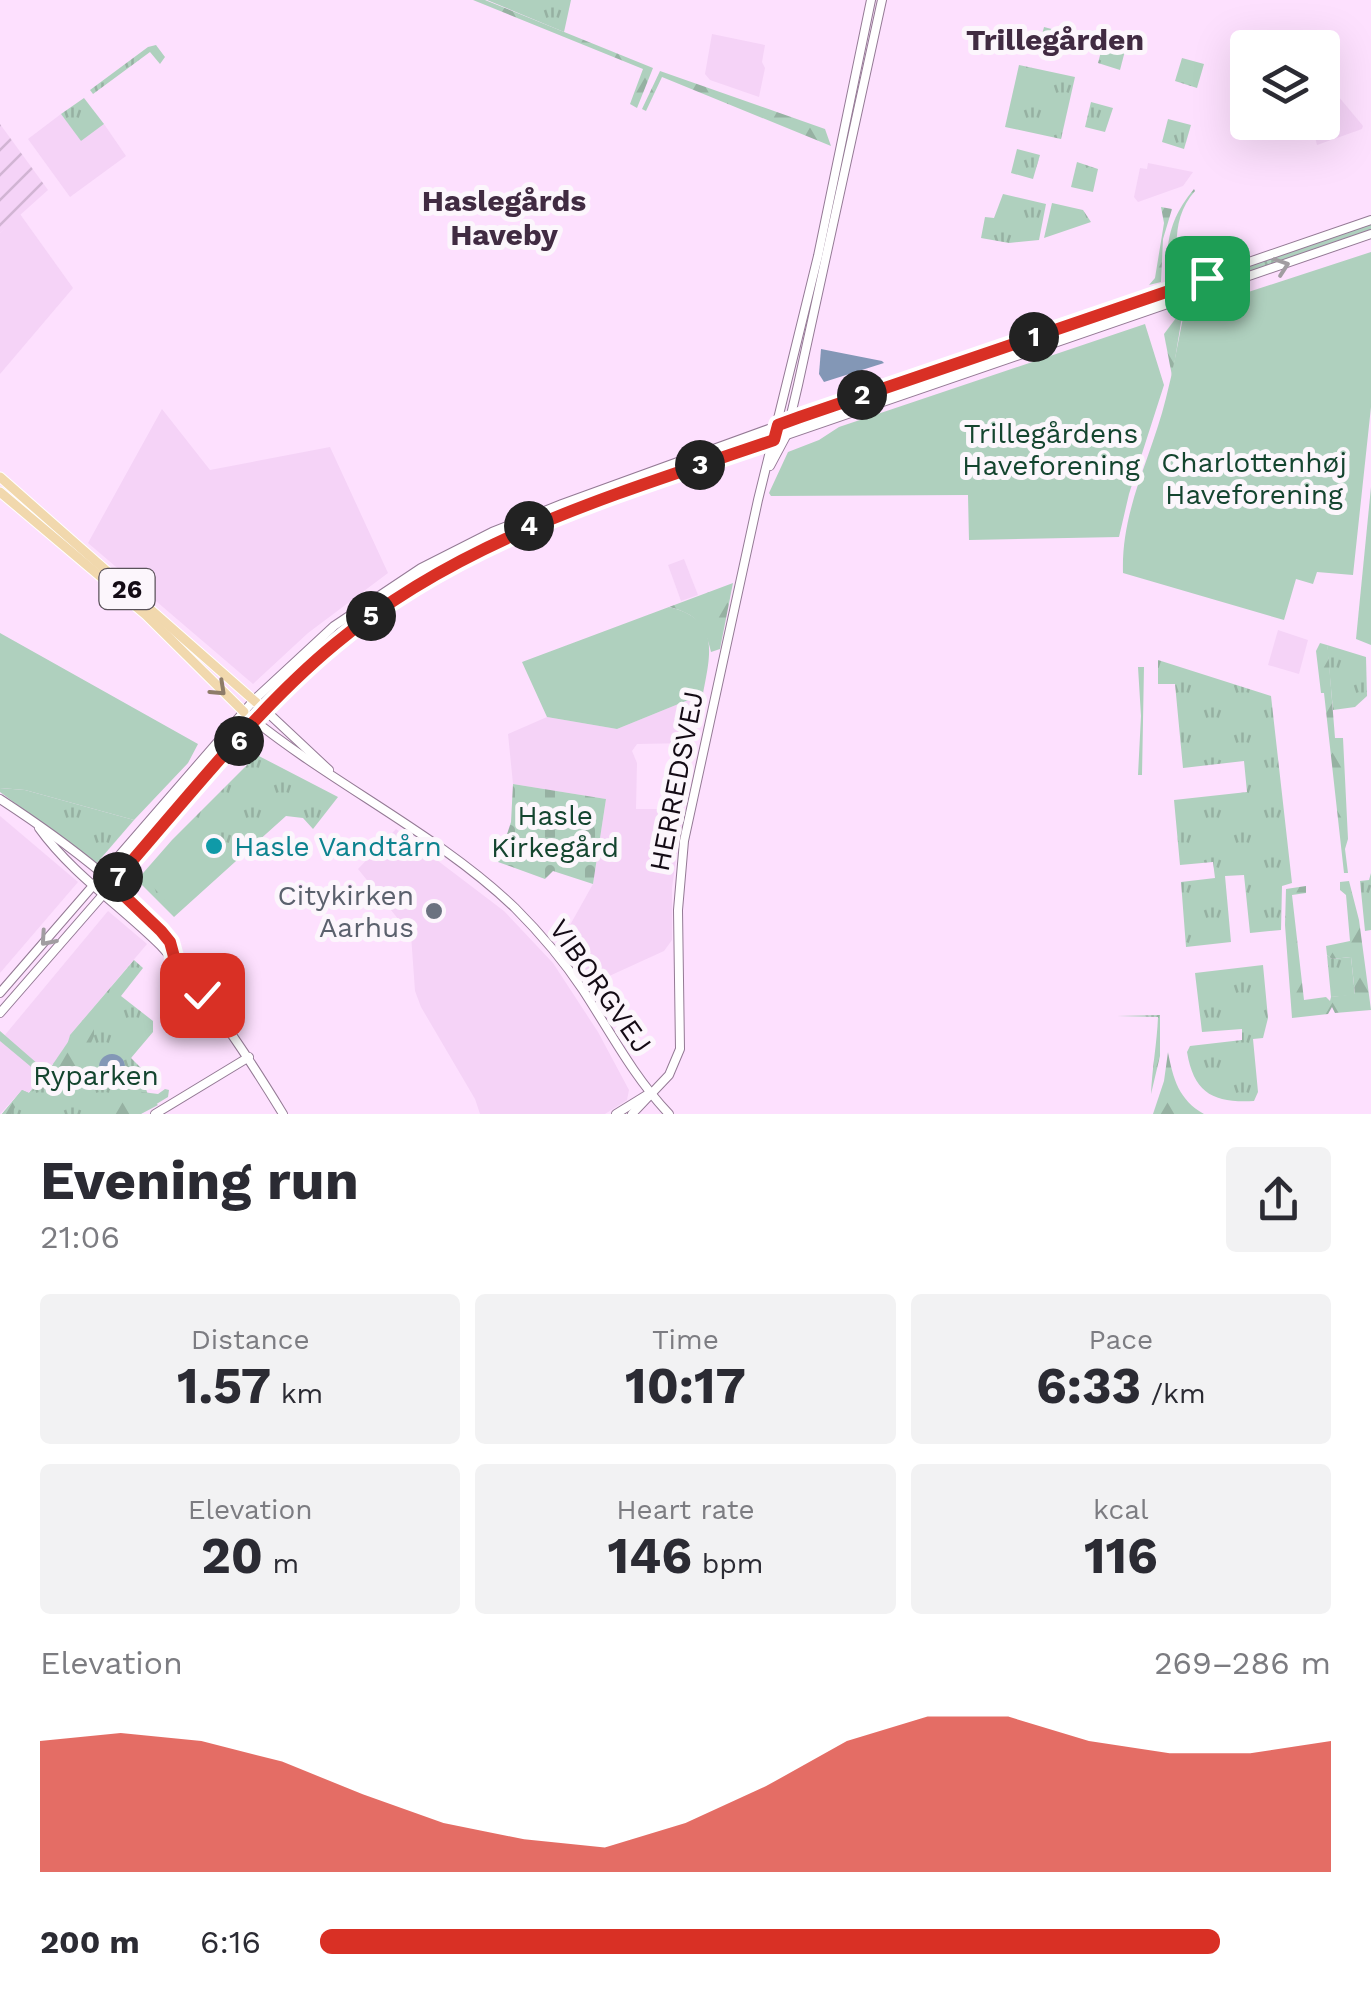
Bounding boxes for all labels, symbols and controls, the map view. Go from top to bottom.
district label: Trillegården [966,22,1144,57]
map controls [1230,30,1340,140]
button: layers [1230,30,1340,140]
district label: Haslegårds Haveby [422,183,586,252]
pin [1165,236,1250,321]
icon: arrive [1180,251,1235,306]
one-way arrow [1272,257,1289,278]
pin: 1 [1009,312,1059,362]
text: 1 [1028,320,1040,353]
pin: 2 [837,370,887,420]
text: 2 [854,378,870,411]
park label: Trillegårdens Haveforening [962,417,1140,482]
pin: 3 [675,440,725,490]
park label: Charlottenhøj Haveforening [1161,446,1347,511]
text: 3 [692,448,708,481]
pin: 4 [504,501,554,551]
text: 4 [520,509,538,542]
road number: 26 [100,569,154,609]
pin: 5 [346,591,396,641]
text: 5 [363,599,379,632]
one-way arrow [207,677,226,695]
street label: HERREDSVEJ [643,688,710,874]
pin: 6 [214,716,264,766]
text: 6 [230,724,248,757]
park label: Hasle Kirkegård [491,799,619,864]
place label: Hasle Vandtårn [234,830,442,863]
marker: Hasle Vandtårn [203,835,225,857]
pin: 7 [93,852,143,902]
text: 7 [109,860,127,893]
place label: Citykirken Aarhus [278,879,414,944]
marker: Citykirken Aarhus [423,900,445,922]
street label: VIBORGVEJ [542,913,659,1059]
one-way arrow [41,927,59,946]
pin [160,953,245,1038]
icon: check [175,968,230,1023]
park label: Ryparken [33,1059,159,1092]
button: share [1226,1147,1331,1252]
text: Evening run [40,1148,359,1212]
text: 21:06 [40,1218,120,1256]
text: Distance [191,1323,310,1356]
text: Time [652,1323,719,1356]
text: Pace [1088,1323,1153,1356]
text: 1.57 [177,1356,271,1415]
text: 10:17 [625,1356,746,1415]
text: 6:33 [1036,1356,1141,1415]
text: km [271,1377,323,1410]
text: /km [1141,1377,1206,1410]
text: Elevation [188,1493,313,1526]
text: Heart rate [616,1493,755,1526]
text: kcal [1093,1493,1149,1526]
text: 20 [201,1526,263,1585]
text: 146 [607,1526,692,1585]
text: 116 [1084,1526,1158,1585]
text: m [263,1547,299,1580]
text: bpm [692,1547,764,1580]
text: Elevation [40,1644,183,1682]
text: 269–286 m [1154,1644,1331,1682]
text: 200 m [40,1923,140,1961]
text: 6:16 [200,1923,261,1961]

